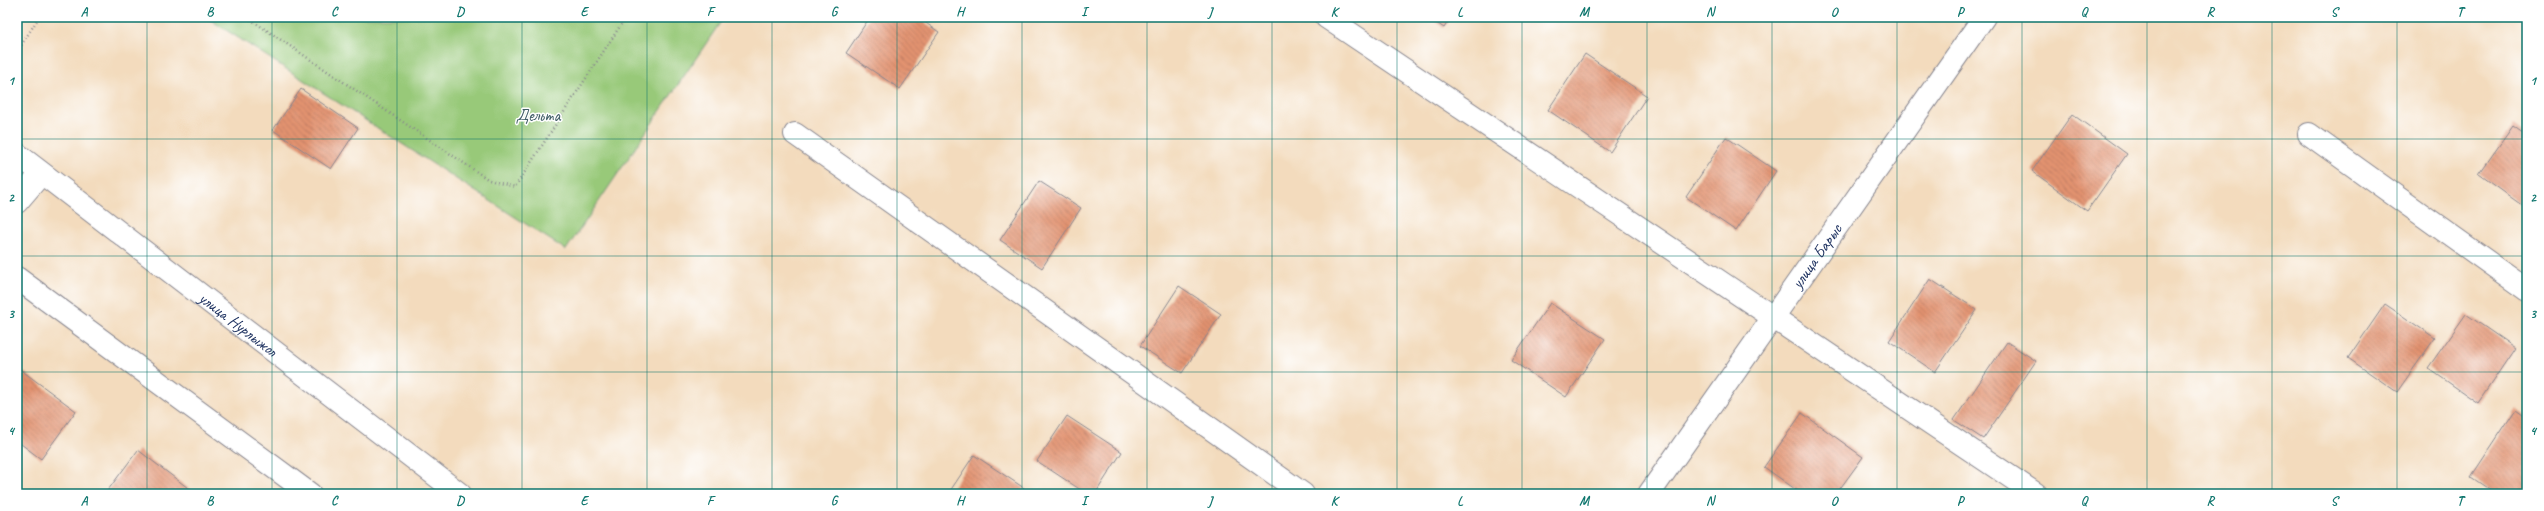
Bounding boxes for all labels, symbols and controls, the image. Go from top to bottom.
text: A [81,4,89,20]
text: B [207,4,215,20]
text: C [331,4,339,20]
text: D [456,4,465,20]
text: E [581,4,590,20]
text: F [707,4,716,20]
text: G [831,4,839,20]
text: H [956,4,966,20]
text: I [1081,4,1090,20]
text: J [1207,4,1214,20]
text: K [1331,4,1341,20]
text: L [1457,4,1464,20]
text: M [1579,4,1590,20]
text: N [1706,4,1717,20]
text: O [1831,4,1840,20]
text: P [1957,4,1966,20]
text: Q [2081,4,2089,20]
text: R [2206,4,2215,20]
text: S [2331,4,2341,20]
text: T [2457,4,2466,20]
text: 1 [8,73,16,89]
text: 1 [2530,73,2538,89]
park label: Дельта [516,105,561,126]
text: 2 [8,190,15,206]
text: 2 [2530,190,2537,206]
street label: улица Барыс [1786,219,1847,293]
street label: улица Нурлыжол [194,287,282,361]
text: 3 [8,306,15,322]
text: 3 [2530,306,2537,322]
text: 4 [8,423,16,439]
text: 4 [2530,423,2538,439]
text: A [81,493,89,509]
text: B [207,493,215,509]
text: C [331,493,339,509]
text: D [456,493,465,509]
text: E [581,493,590,509]
text: F [707,493,716,509]
text: G [831,493,839,509]
text: H [956,493,966,509]
text: I [1081,493,1090,509]
text: J [1207,493,1214,509]
text: K [1331,493,1341,509]
text: L [1457,493,1464,509]
text: M [1579,493,1590,509]
text: N [1706,493,1717,509]
text: O [1831,493,1840,509]
text: P [1957,493,1966,509]
text: Q [2081,493,2089,509]
text: R [2206,493,2215,509]
text: S [2331,493,2341,509]
text: T [2457,493,2466,509]

